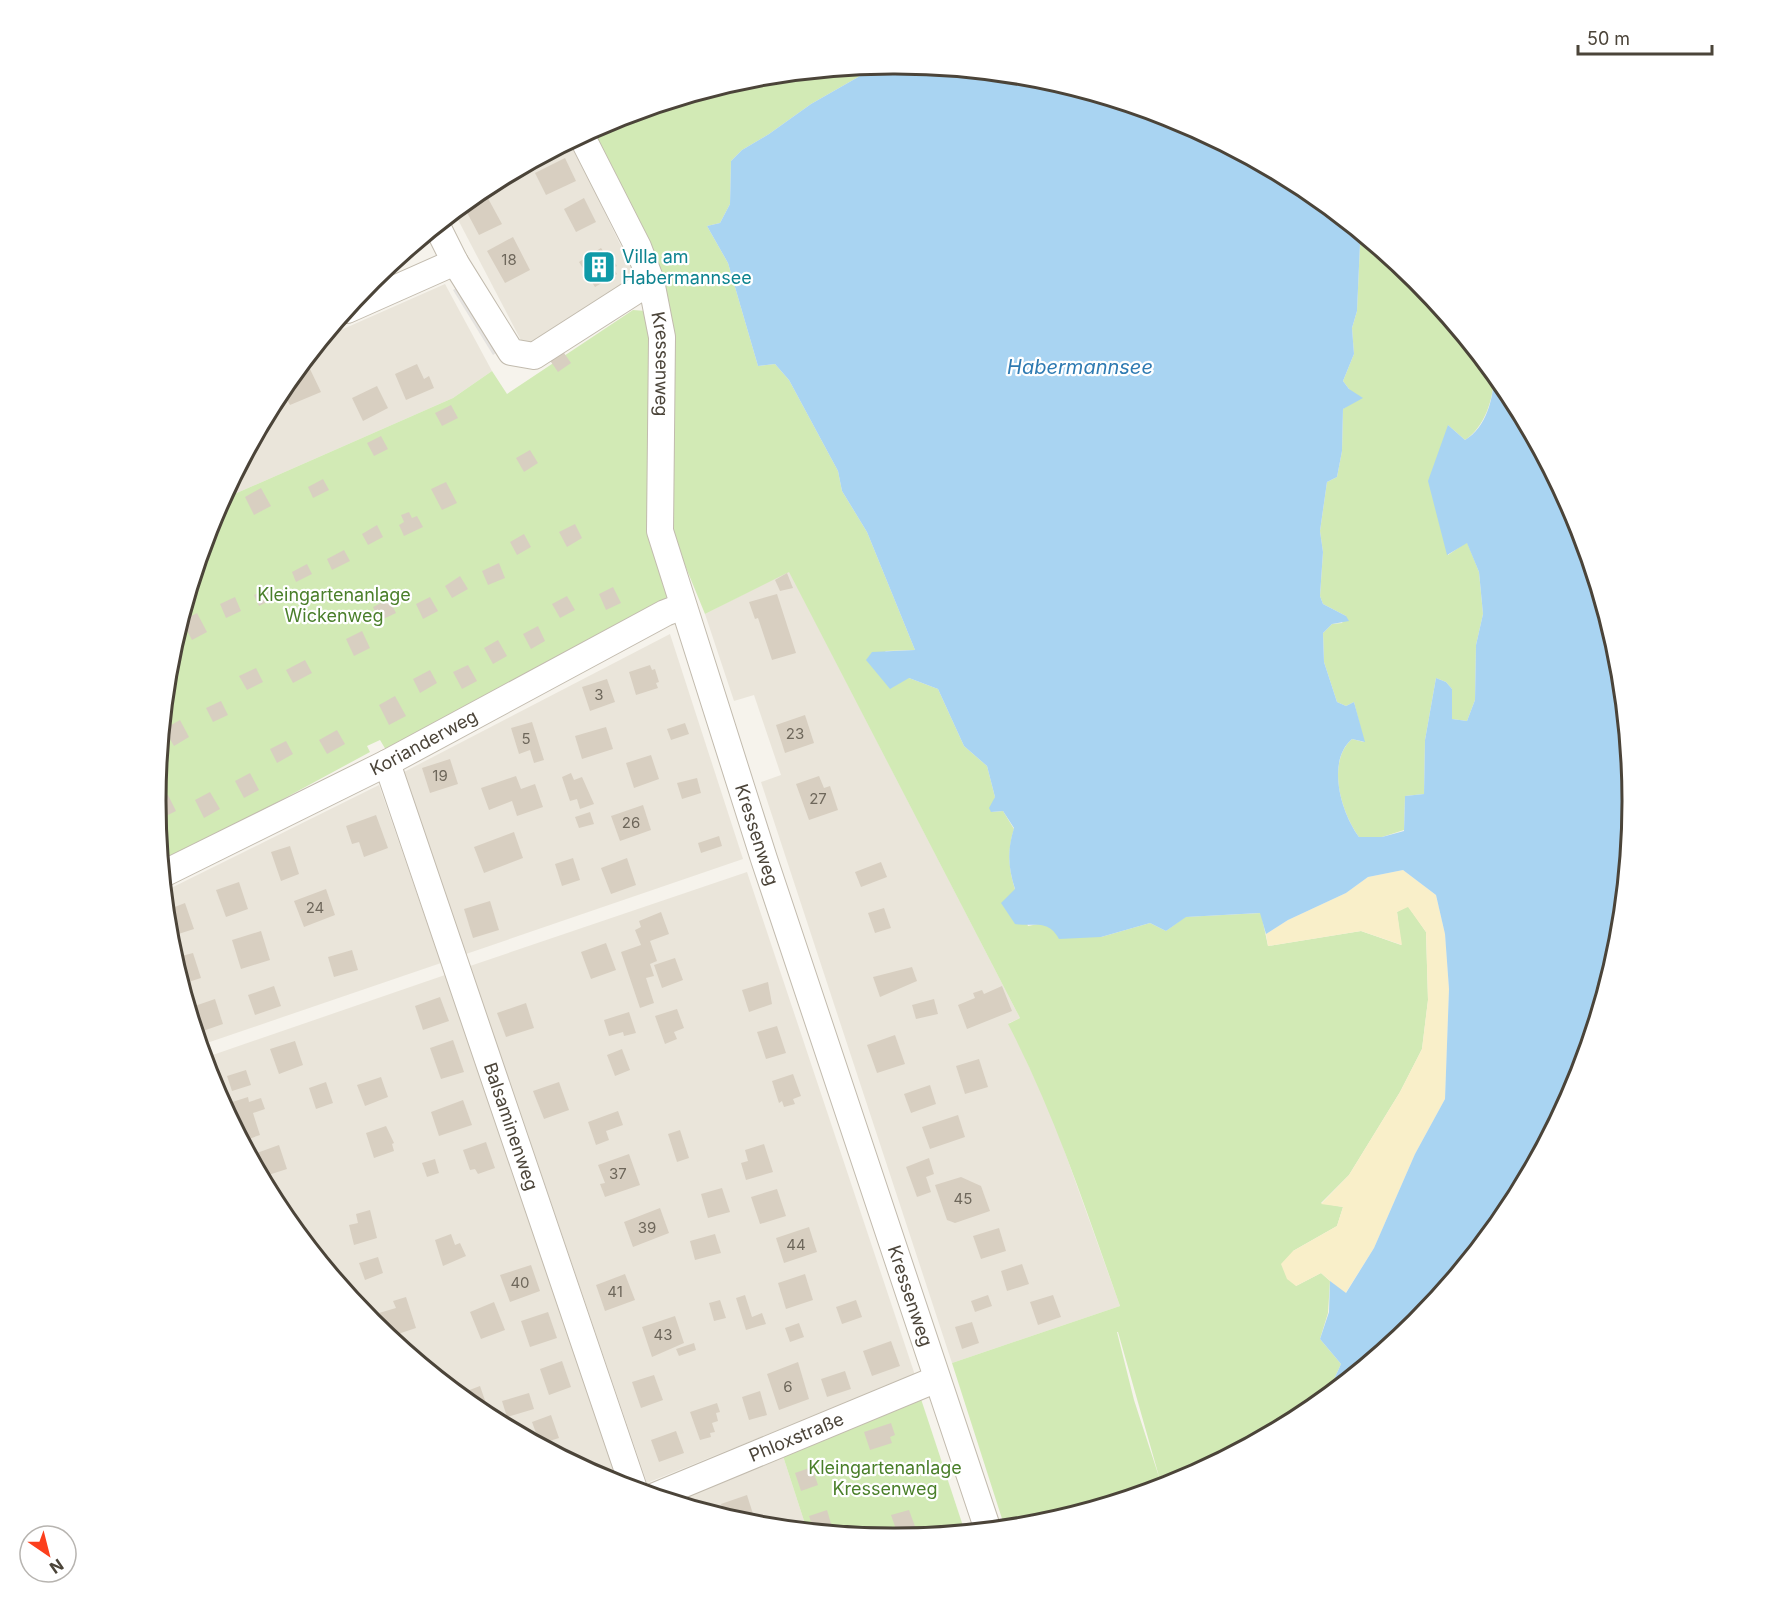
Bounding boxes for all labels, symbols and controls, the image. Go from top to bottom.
scale bar [1578,18,1712,56]
text: 50 m [1587,28,1630,49]
place label: Villa am Habermannsee [622,246,752,288]
building icon: Villa am Habermannsee [581,249,617,285]
house number: 18 [501,250,517,269]
street label: Kressenweg [647,310,673,417]
water label: Habermannsee [1007,355,1153,379]
park label: Kleingartenanlage Wickenweg [257,584,411,626]
house number: 3 [594,685,604,704]
street label: Korianderweg [367,705,481,780]
house number: 23 [786,724,804,743]
house number: 5 [521,729,531,748]
house number: 19 [432,766,448,785]
street label: Kressenweg [731,781,783,888]
house number: 27 [809,789,827,808]
house number: 26 [622,813,640,832]
house number: 24 [306,898,324,917]
street label: Balsaminenweg [480,1060,543,1193]
house number: 37 [609,1164,627,1183]
house number: 45 [954,1189,972,1208]
house number: 39 [638,1218,656,1237]
house number: 44 [786,1235,806,1254]
street label: Kressenweg [884,1243,937,1349]
house number: 40 [510,1273,530,1292]
house number: 41 [607,1282,623,1301]
house number: 43 [654,1325,672,1344]
house number: 6 [783,1377,793,1396]
street label: Phloxstraße [746,1408,847,1466]
park label: Kleingartenanlage Kressenweg [808,1457,962,1499]
north arrow [18,1524,78,1584]
text: N [46,1555,67,1578]

